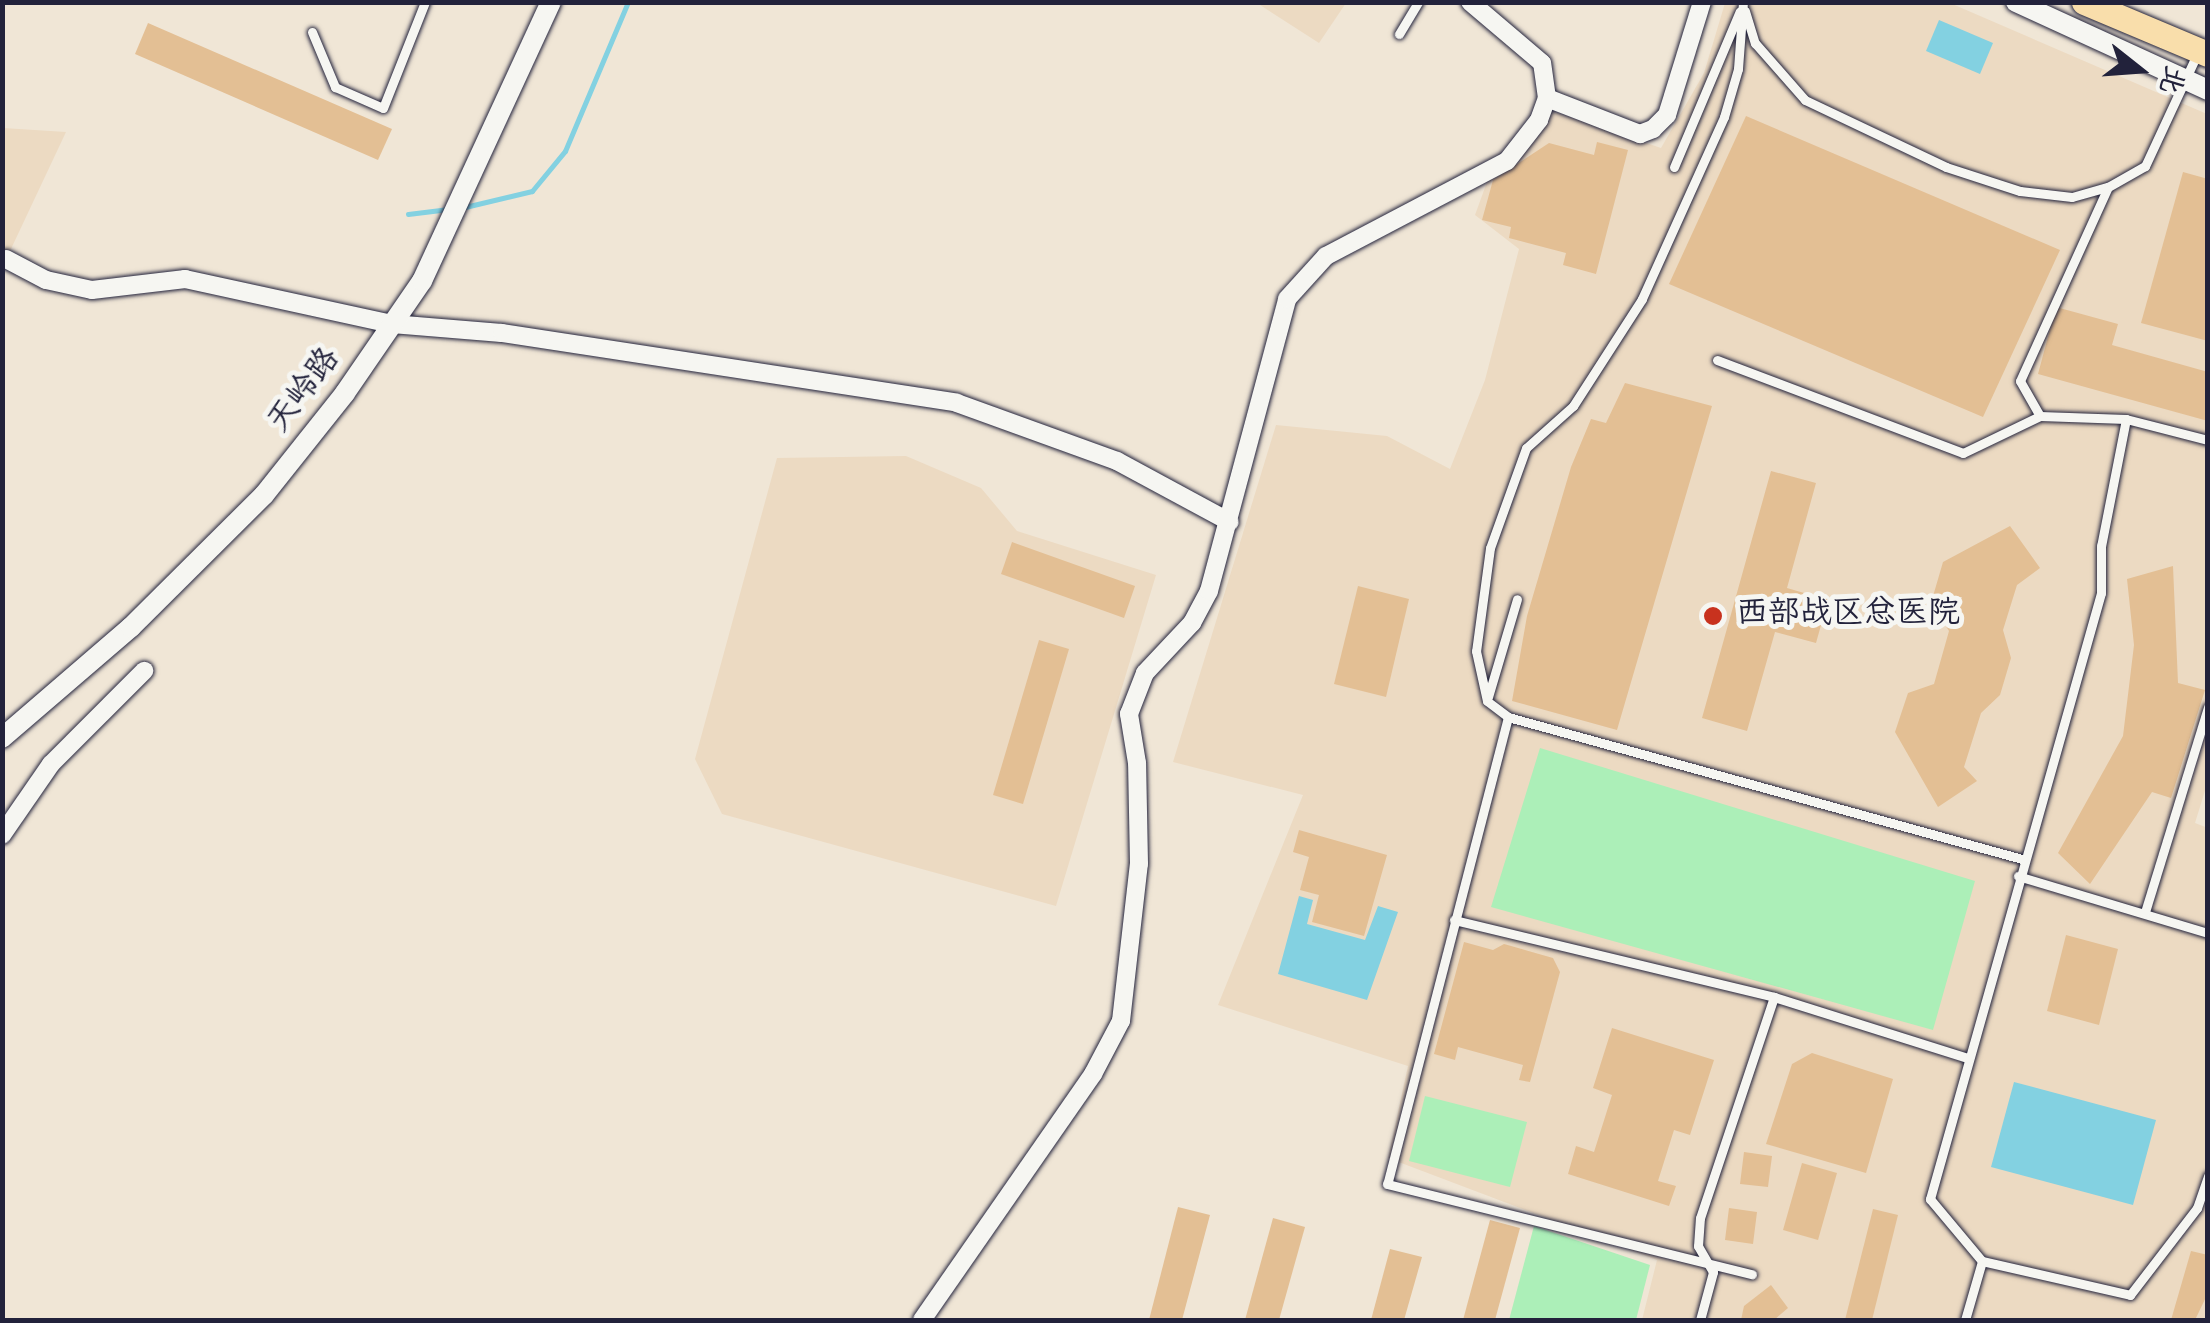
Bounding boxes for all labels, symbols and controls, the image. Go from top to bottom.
north arrow [2090,20,2190,120]
text: 北 [2149,61,2189,97]
street label: 天岭路 [262,342,350,442]
place label: 西部战区总医院 [1736,597,1960,635]
marker: 西部战区总医院 [1700,603,1726,629]

